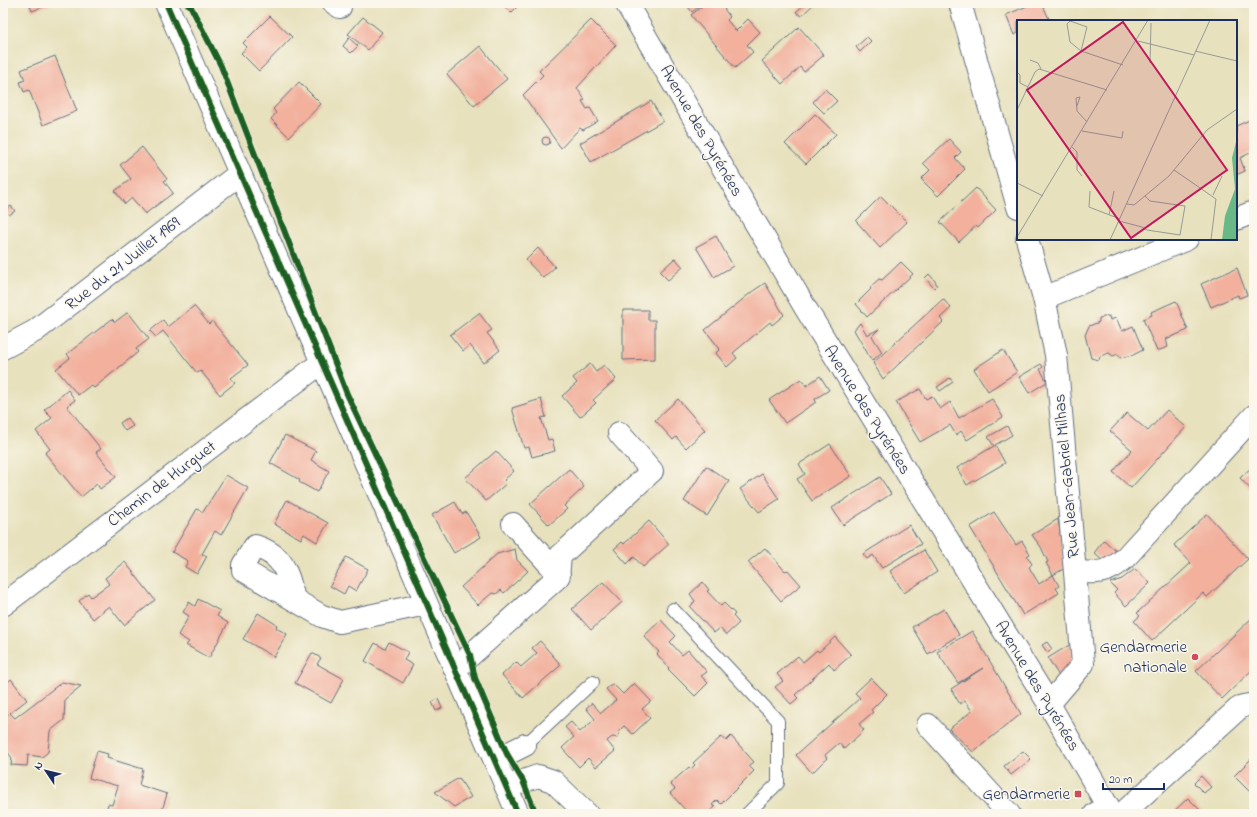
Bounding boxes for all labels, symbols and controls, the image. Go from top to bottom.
inset map [1017,20,1237,240]
street label: Avenue des Pyrénées [652,60,749,202]
street label: Rue du 21 Juillet 1969 [60,211,186,317]
street label: Avenue des Pyrénées [816,340,917,480]
street label: Rue Jean-Gabriel Milhas [1047,393,1087,559]
street label: Chemin de Hurguet [102,434,223,535]
street label: Avenue des Pyrénées [987,616,1086,757]
place label: Gendarmerie nationale [1100,635,1187,680]
marker: Gendarmerie nationale [1190,652,1200,662]
north arrow [26,751,66,791]
text: N [30,758,47,773]
scale bar [1103,765,1164,791]
text: 20 m [1109,771,1132,789]
place label: Gendarmerie [983,782,1070,807]
marker: Gendarmerie [1073,789,1083,799]

